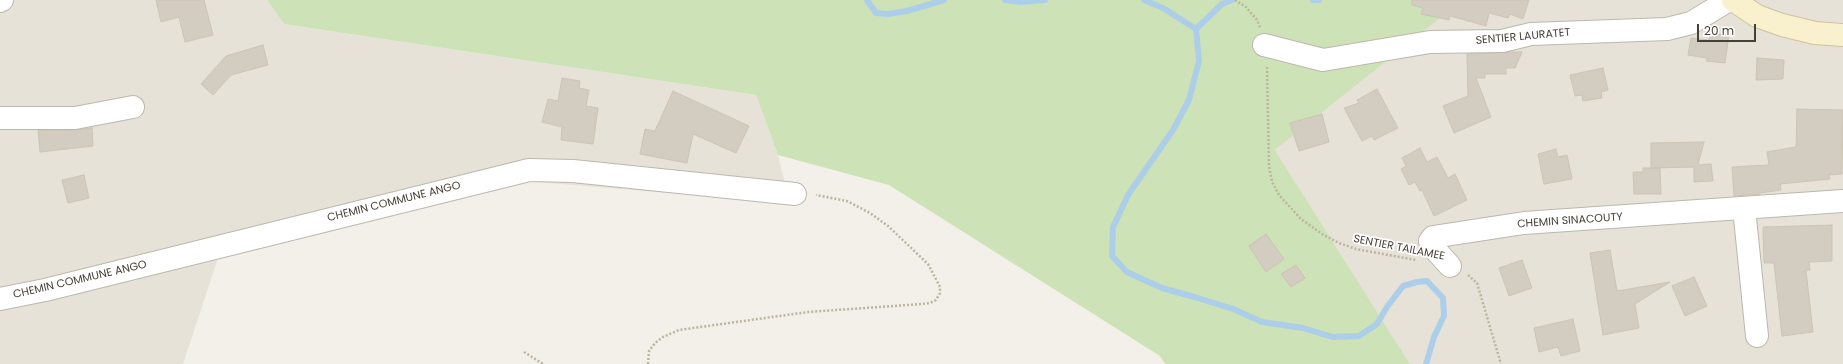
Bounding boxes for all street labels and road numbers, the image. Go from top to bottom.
street label: SENTIER LAURATET [1475,26,1571,48]
street label: CHEMIN COMMUNE ANGO [326,179,462,225]
street label: CHEMIN SINACOUTY [1517,211,1623,231]
street label: SENTIER TAILAMEE [1352,233,1446,263]
street label: CHEMIN COMMUNE ANGO [12,258,148,302]

